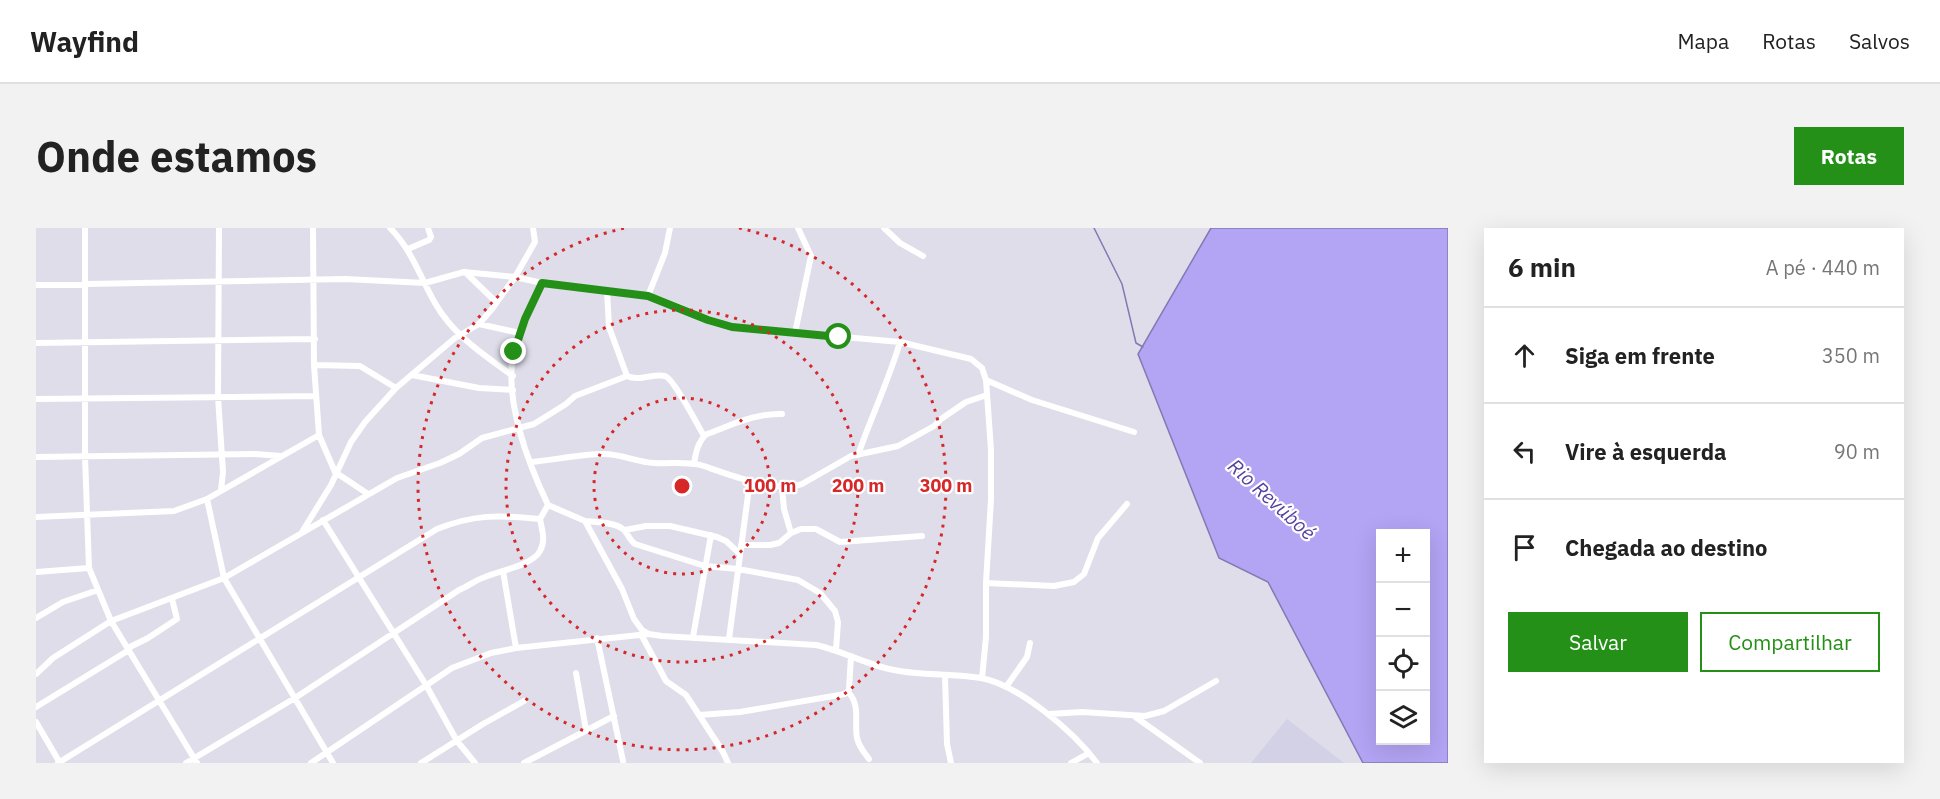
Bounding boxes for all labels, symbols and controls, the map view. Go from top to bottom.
text: Wayfind [30,23,139,60]
text: Mapa [1678,27,1729,55]
text: Rotas [1762,27,1816,55]
text: Salvos [1849,27,1910,55]
button: Rotas [1794,127,1904,185]
text: Onde estamos [36,129,317,184]
text: 6 min [1508,250,1576,284]
text: A pé · 440 m [1766,254,1880,281]
route start [825,323,851,349]
route end [500,338,526,364]
icon: ahead [1508,339,1541,372]
text: Siga em frente [1565,341,1715,370]
text: 350 m [1822,342,1880,369]
icon: left [1508,435,1541,468]
text: Vire à esquerda [1565,437,1727,466]
text: 90 m [1834,438,1880,465]
water label: Rio Revúboé [1222,452,1322,546]
text: 100 m [744,474,796,497]
text: 200 m [832,474,884,497]
text: 300 m [920,474,972,497]
centre of rings [672,476,692,496]
map controls [1376,529,1430,745]
button: + [1376,529,1430,583]
icon: arrive [1508,531,1541,564]
text: Chegada ao destino [1565,533,1768,562]
button: − [1376,583,1430,637]
button: Salvar [1508,612,1688,672]
button: Compartilhar [1700,612,1880,672]
button: locate [1376,637,1430,691]
button: layers [1376,691,1430,745]

